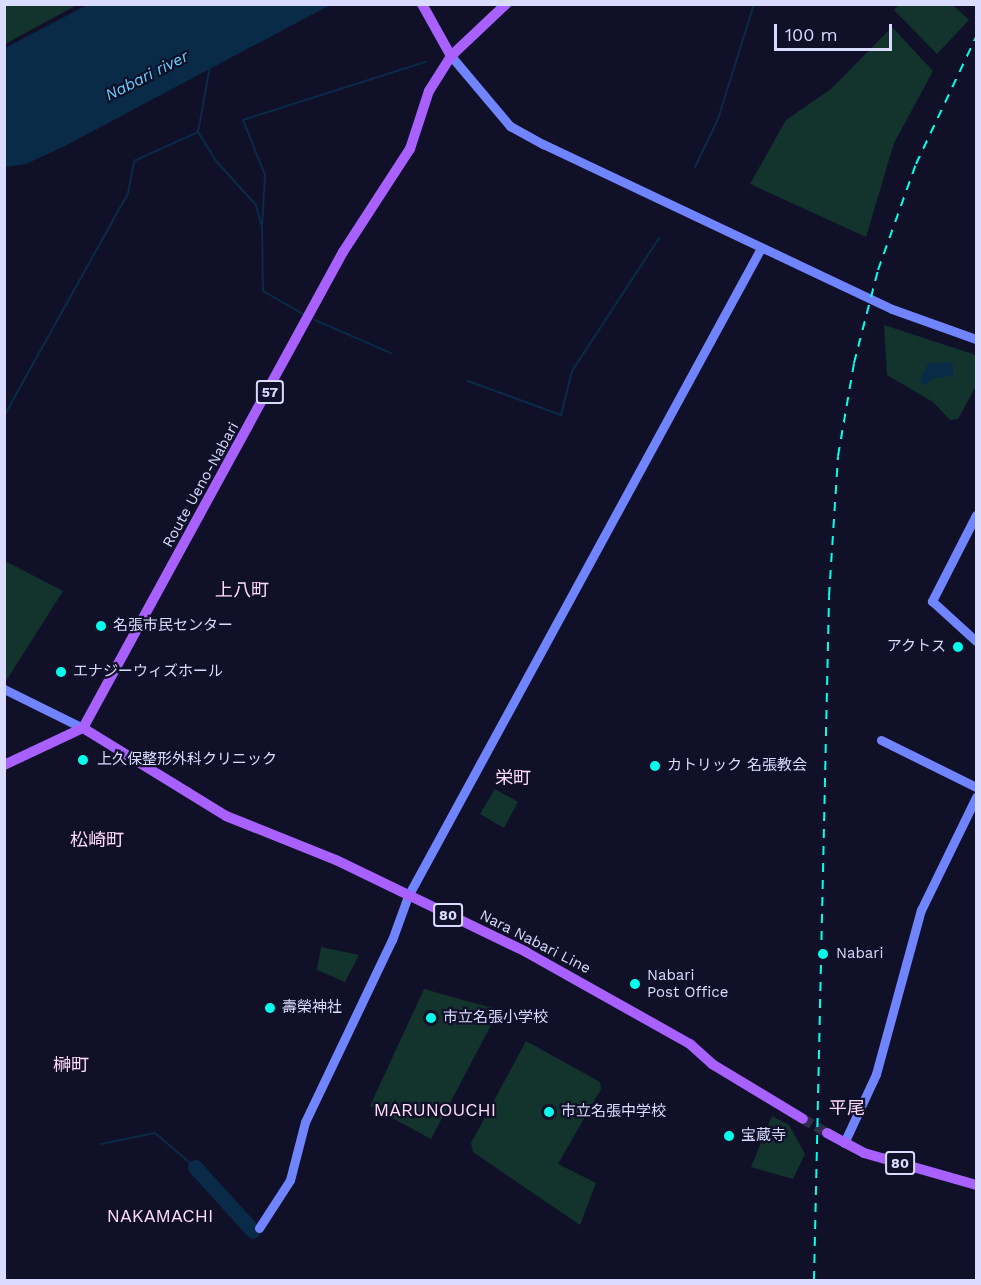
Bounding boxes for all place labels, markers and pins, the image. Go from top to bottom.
place label: 名張市民センター [113,617,233,635]
marker: 名張市民センター [94,619,108,633]
place label: アクトス [886,638,946,656]
marker: アクトス [951,640,965,654]
place label: エナジーウィズホール [73,663,223,681]
marker: エナジーウィズホール [54,665,68,679]
marker: 上久保整形外科クリニック [74,751,92,769]
place label: 上久保整形外科クリニック [97,751,277,769]
place label: カトリック 名張教会 [667,757,807,775]
marker: カトリック 名張教会 [648,759,662,773]
marker: Nabari [814,945,832,963]
place label: Nabari [836,945,883,963]
place label: Nabari Post Office [647,966,728,1001]
marker: Nabari Post Office [628,977,642,991]
place label: 壽榮神社 [282,999,342,1017]
marker: 壽榮神社 [263,1001,277,1015]
place label: 市立名張小学校 [443,1009,548,1027]
marker: 市立名張小学校 [424,1011,438,1025]
place label: 市立名張中学校 [561,1103,666,1121]
marker: 市立名張中学校 [542,1105,556,1119]
place label: 宝蔵寺 [741,1127,786,1145]
marker: 宝蔵寺 [722,1129,736,1143]

